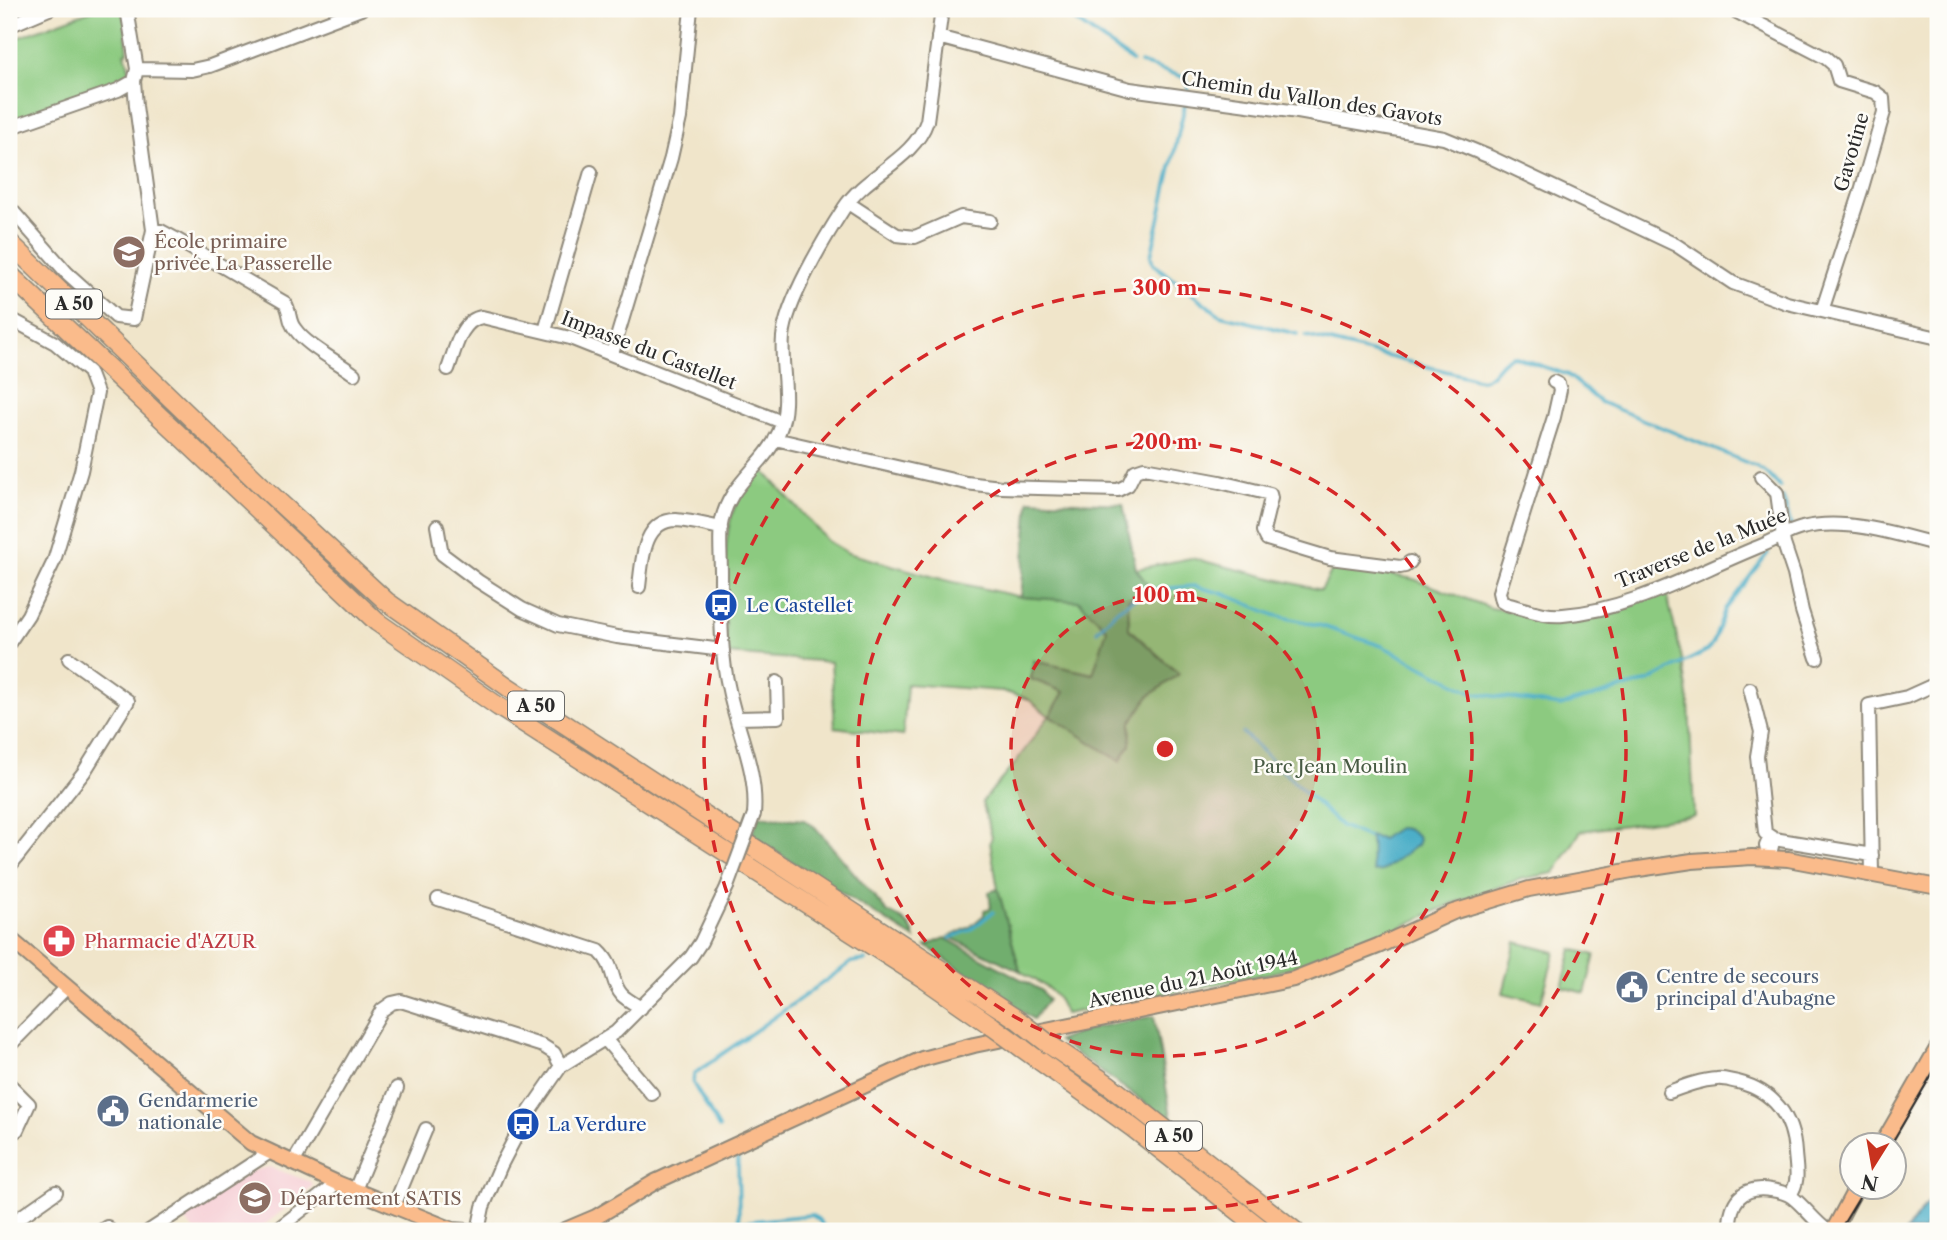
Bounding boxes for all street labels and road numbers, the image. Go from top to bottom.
street label: Chemin du Vallon des Gavots [1180,66,1444,130]
street label: Gavotine [1829,110,1874,194]
road number: A 50 [46,290,102,318]
street label: Impasse du Castellet [558,306,740,395]
street label: Traverse de la Muée [1612,504,1790,593]
road number: A 50 [508,692,564,720]
street label: Avenue du 21 Août 1944 [1085,946,1300,1013]
road number: A 50 [1146,1121,1202,1150]

